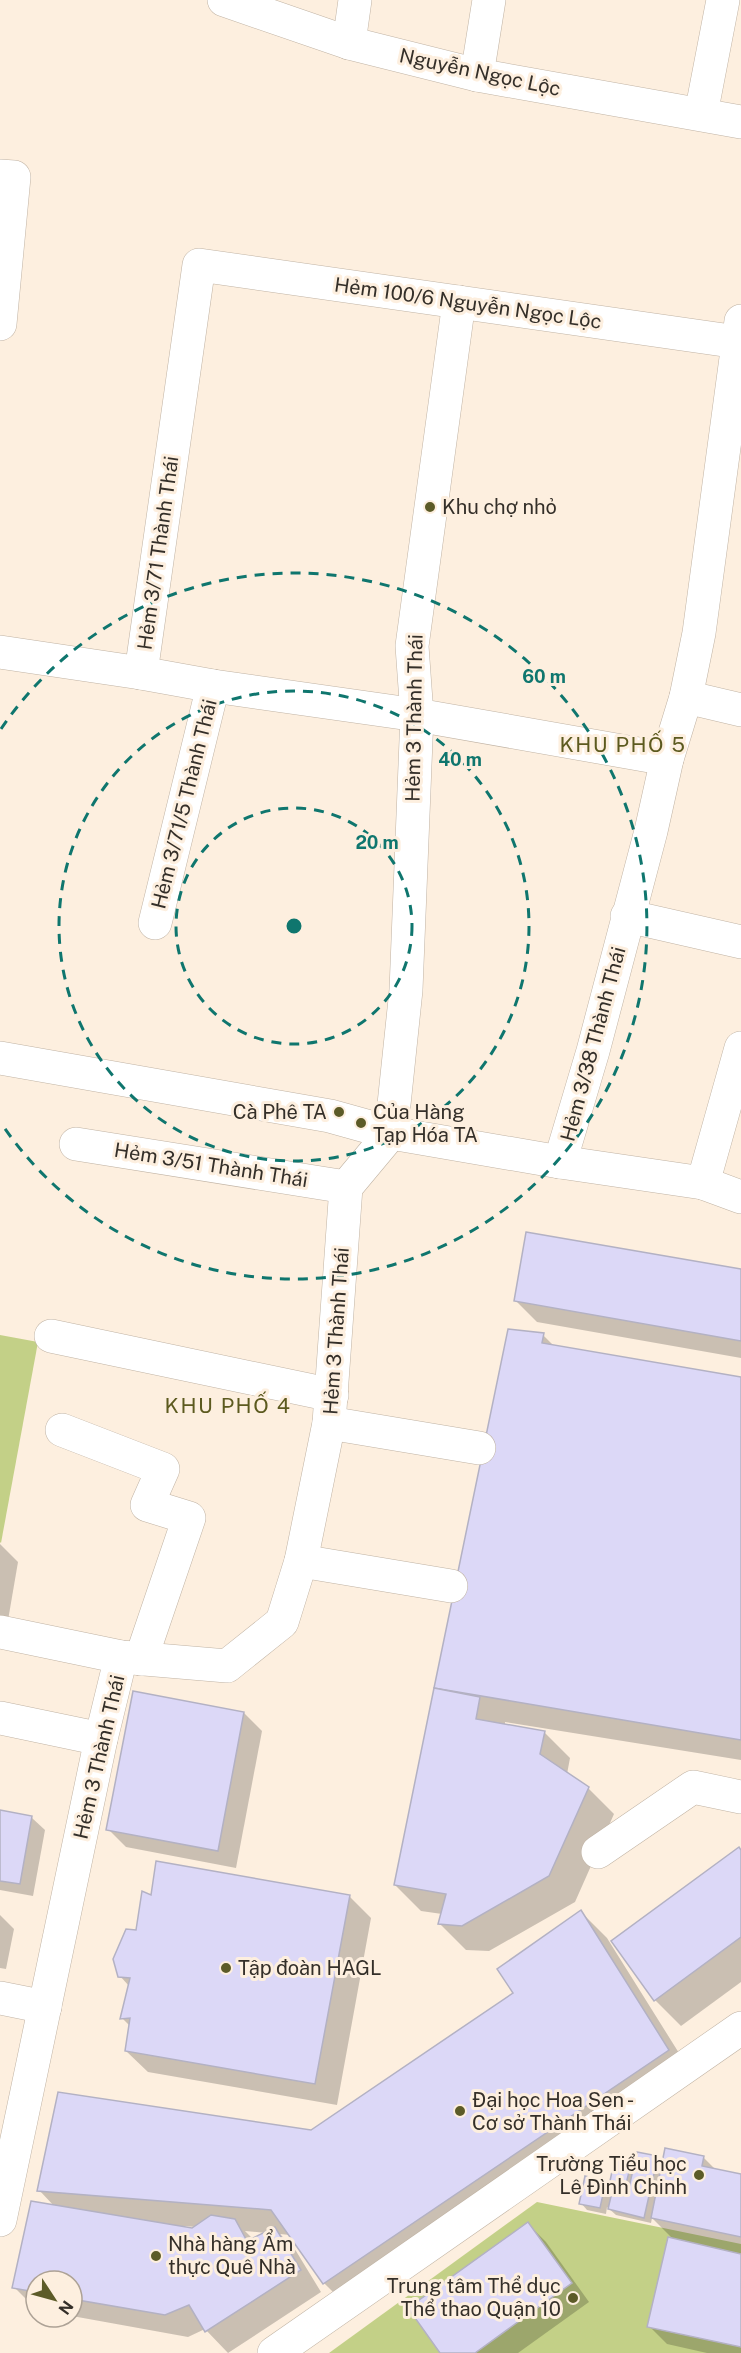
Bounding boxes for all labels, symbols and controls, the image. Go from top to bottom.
street label: Nguyễn Ngọc Lộc [397,43,563,101]
street label: Hẻm 100/6 Nguyễn Ngọc Lộc [333,272,603,334]
street label: Hẻm 3/71 Thành Thái [133,455,183,651]
place label: Khu chợ nhỏ [442,495,557,519]
marker: Khu chợ nhỏ [423,500,437,514]
street label: Hẻm 3 Thành Thái [401,634,427,802]
text: 60 m [522,666,566,687]
street label: Hẻm 3/71/5 Thành Thái [146,697,222,911]
district label: KHU PHỐ 5 [559,730,687,757]
text: 40 m [438,749,482,770]
text: 20 m [355,832,399,853]
centre of rings [284,916,304,936]
street label: Hẻm 3/38 Thành Thái [555,944,631,1144]
place label: Cà Phê TA [233,1100,327,1124]
place label: Của Hàng Tạp Hóa TA [373,1100,478,1147]
marker: Cà Phê TA [332,1105,346,1119]
marker: Của Hàng Tạp Hóa TA [354,1116,368,1130]
street label: Hẻm 3/51 Thành Thái [112,1138,310,1192]
street label: Hẻm 3 Thành Thái [318,1246,354,1416]
district label: KHU PHỐ 4 [165,1391,291,1418]
street label: Hẻm 3 Thành Thái [68,1673,130,1841]
place label: Tập đoàn HAGL [238,1956,381,1980]
marker: Tập đoàn HAGL [219,1961,233,1975]
place label: Đại học Hoa Sen - Cơ sở Thành Thái [472,2088,634,2135]
marker: Đại học Hoa Sen - Cơ sở Thành Thái [453,2104,467,2118]
place label: Trường Tiểu học Lê Đình Chinh [536,2152,687,2199]
marker: Trường Tiểu học Lê Đình Chinh [692,2168,706,2182]
place label: Nhà hàng Ẩm thực Quê Nhà [168,2228,296,2279]
marker: Nhà hàng Ẩm thực Quê Nhà [149,2249,163,2263]
north arrow [24,2269,84,2329]
place label: Trung tâm Thể dục Thể thao Quận 10 [387,2274,561,2321]
marker: Trung tâm Thể dục Thể thao Quận 10 [566,2291,580,2305]
text: N [54,2297,77,2318]

